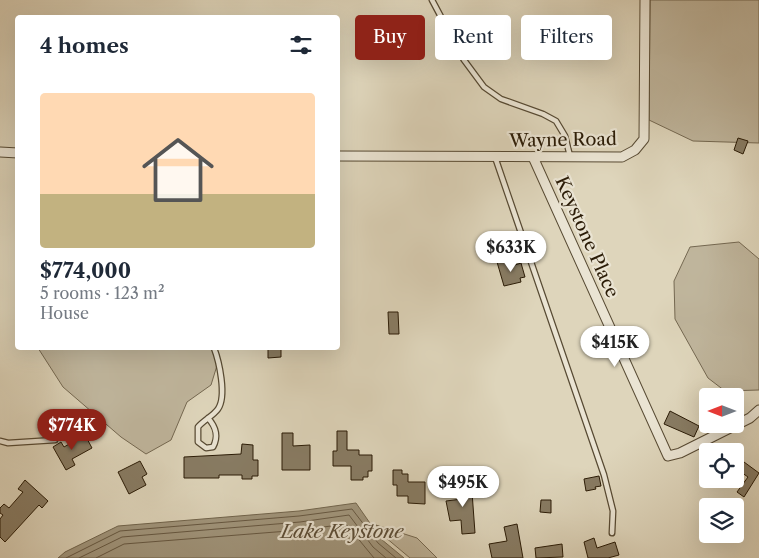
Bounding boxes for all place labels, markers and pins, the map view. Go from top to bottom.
pin: $633K [476,230,546,273]
pin: $415K [580,326,650,368]
pin: $774K [37,408,107,451]
pin: $495K [428,466,498,508]

